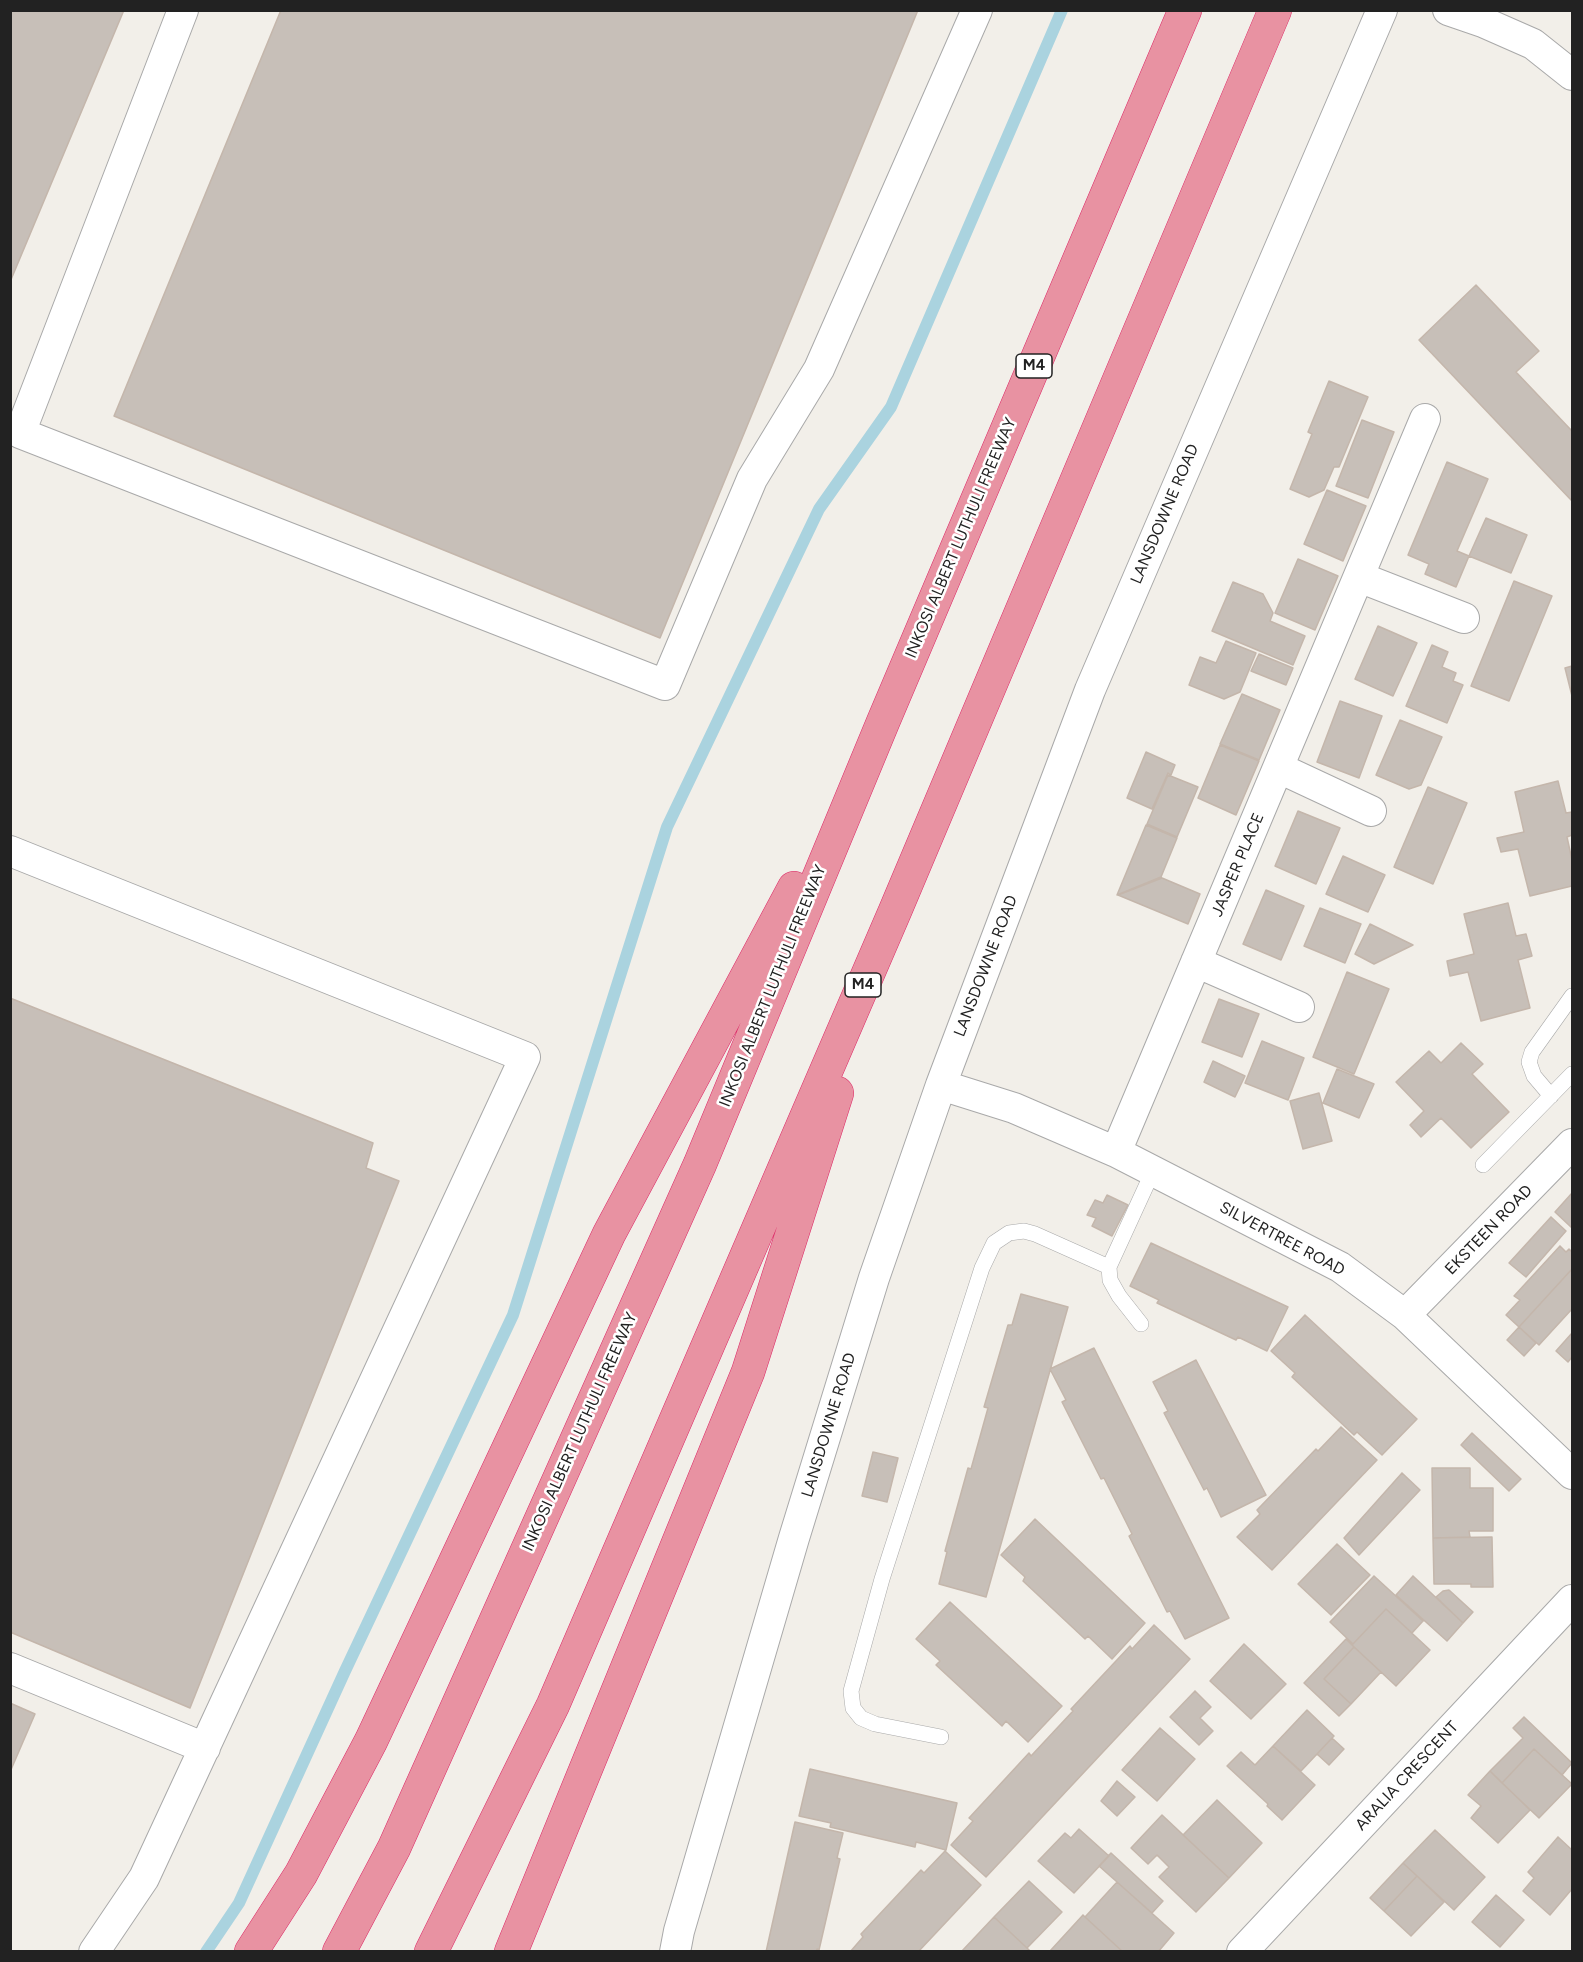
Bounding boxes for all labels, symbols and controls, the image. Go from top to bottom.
road number: M4 [1016,354,1052,378]
street label: INKOSI ALBERT LUTHULI FREEWAY [902,415,1020,661]
street label: LANSDOWNE ROAD [1127,441,1203,587]
street label: JASPER PLACE [1208,810,1268,920]
street label: INKOSI ALBERT LUTHULI FREEWAY [716,862,830,1110]
street label: LANSDOWNE ROAD [950,893,1022,1039]
road number: M4 [845,973,881,997]
street label: EKSTEEN ROAD [1441,1181,1537,1279]
street label: SILVERTREE ROAD [1216,1198,1348,1280]
street label: INKOSI ALBERT LUTHULI FREEWAY [519,1310,641,1554]
street label: LANSDOWNE ROAD [798,1350,860,1500]
street label: ARALIA CRESCENT [1351,1717,1463,1835]

